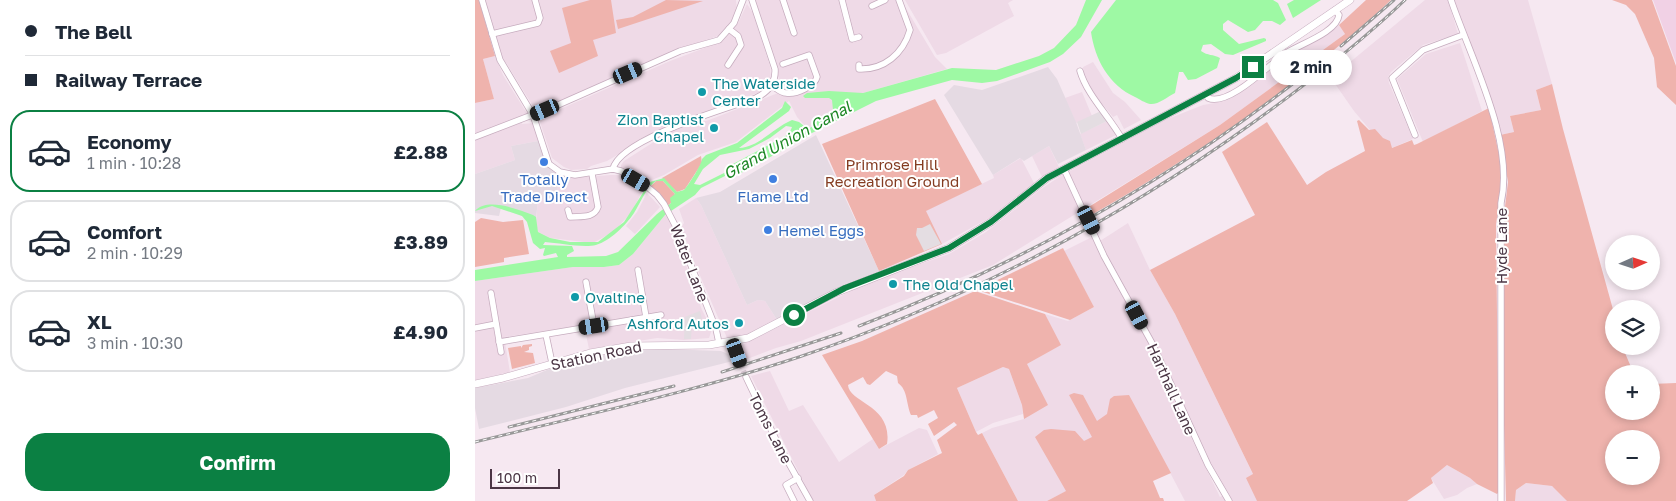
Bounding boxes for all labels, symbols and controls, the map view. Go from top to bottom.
text: The Bell [55,20,132,43]
callout: 2 min [1271,50,1353,84]
route end [1242,56,1264,78]
text: 2 min [1290,57,1332,77]
car [611,60,644,86]
text: Railway Terrace [55,68,202,91]
place label: The Waterside Center [712,74,816,109]
marker: The Waterside Center [696,86,708,98]
water label: Grand Union Canal [720,96,855,183]
car [528,97,561,123]
place label: Zion Baptist Chapel [617,110,704,145]
marker: Zion Baptist Chapel [708,122,720,134]
icon: car [27,129,72,174]
text: Economy [87,130,172,153]
text: £2.88 [393,140,448,163]
text: 1 min · 10:28 [87,153,181,173]
park label: Primrose Hill Recreation Ground [825,155,959,190]
marker: Totally Trade Direct [538,156,550,168]
car [619,166,652,194]
place label: Totally Trade Direct [501,170,587,205]
marker: Flame Ltd [767,173,779,185]
place label: Flame Ltd [737,187,809,205]
car [1075,203,1102,237]
street label: Hyde Lane [1492,208,1510,284]
icon: car [27,219,72,264]
text: Comfort [87,220,162,243]
place label: Hemel Eggs [778,221,864,239]
street label: Water Lane [667,222,713,305]
marker: Hemel Eggs [762,224,774,236]
text: £3.89 [394,230,448,253]
north arrow [1605,235,1660,290]
map controls [1605,235,1660,485]
text: 2 min · 10:29 [87,243,183,263]
place label: The Old Chapel [903,275,1014,293]
marker: The Old Chapel [887,278,899,290]
place label: Ovaltine [585,288,645,306]
marker: Ovaltine [569,291,581,303]
car [1123,298,1150,332]
button: layers [1605,300,1660,355]
route start [783,304,805,326]
icon: car [27,309,72,354]
text: XL [87,310,112,333]
place label: Ashford Autos [627,314,729,332]
car [578,316,609,336]
marker: Ashford Autos [733,317,745,329]
text: £4.90 [393,320,448,343]
text: 3 min · 10:30 [87,333,183,353]
car [724,336,749,370]
street label: Station Road [549,337,643,373]
street label: Harthall Lane [1144,340,1200,438]
button: + [1605,365,1660,420]
street label: Toms Lane [745,390,797,467]
button: − [1605,430,1660,485]
button: Confirm [25,433,450,491]
scale bar [490,466,560,489]
text: 100 m [497,469,537,486]

